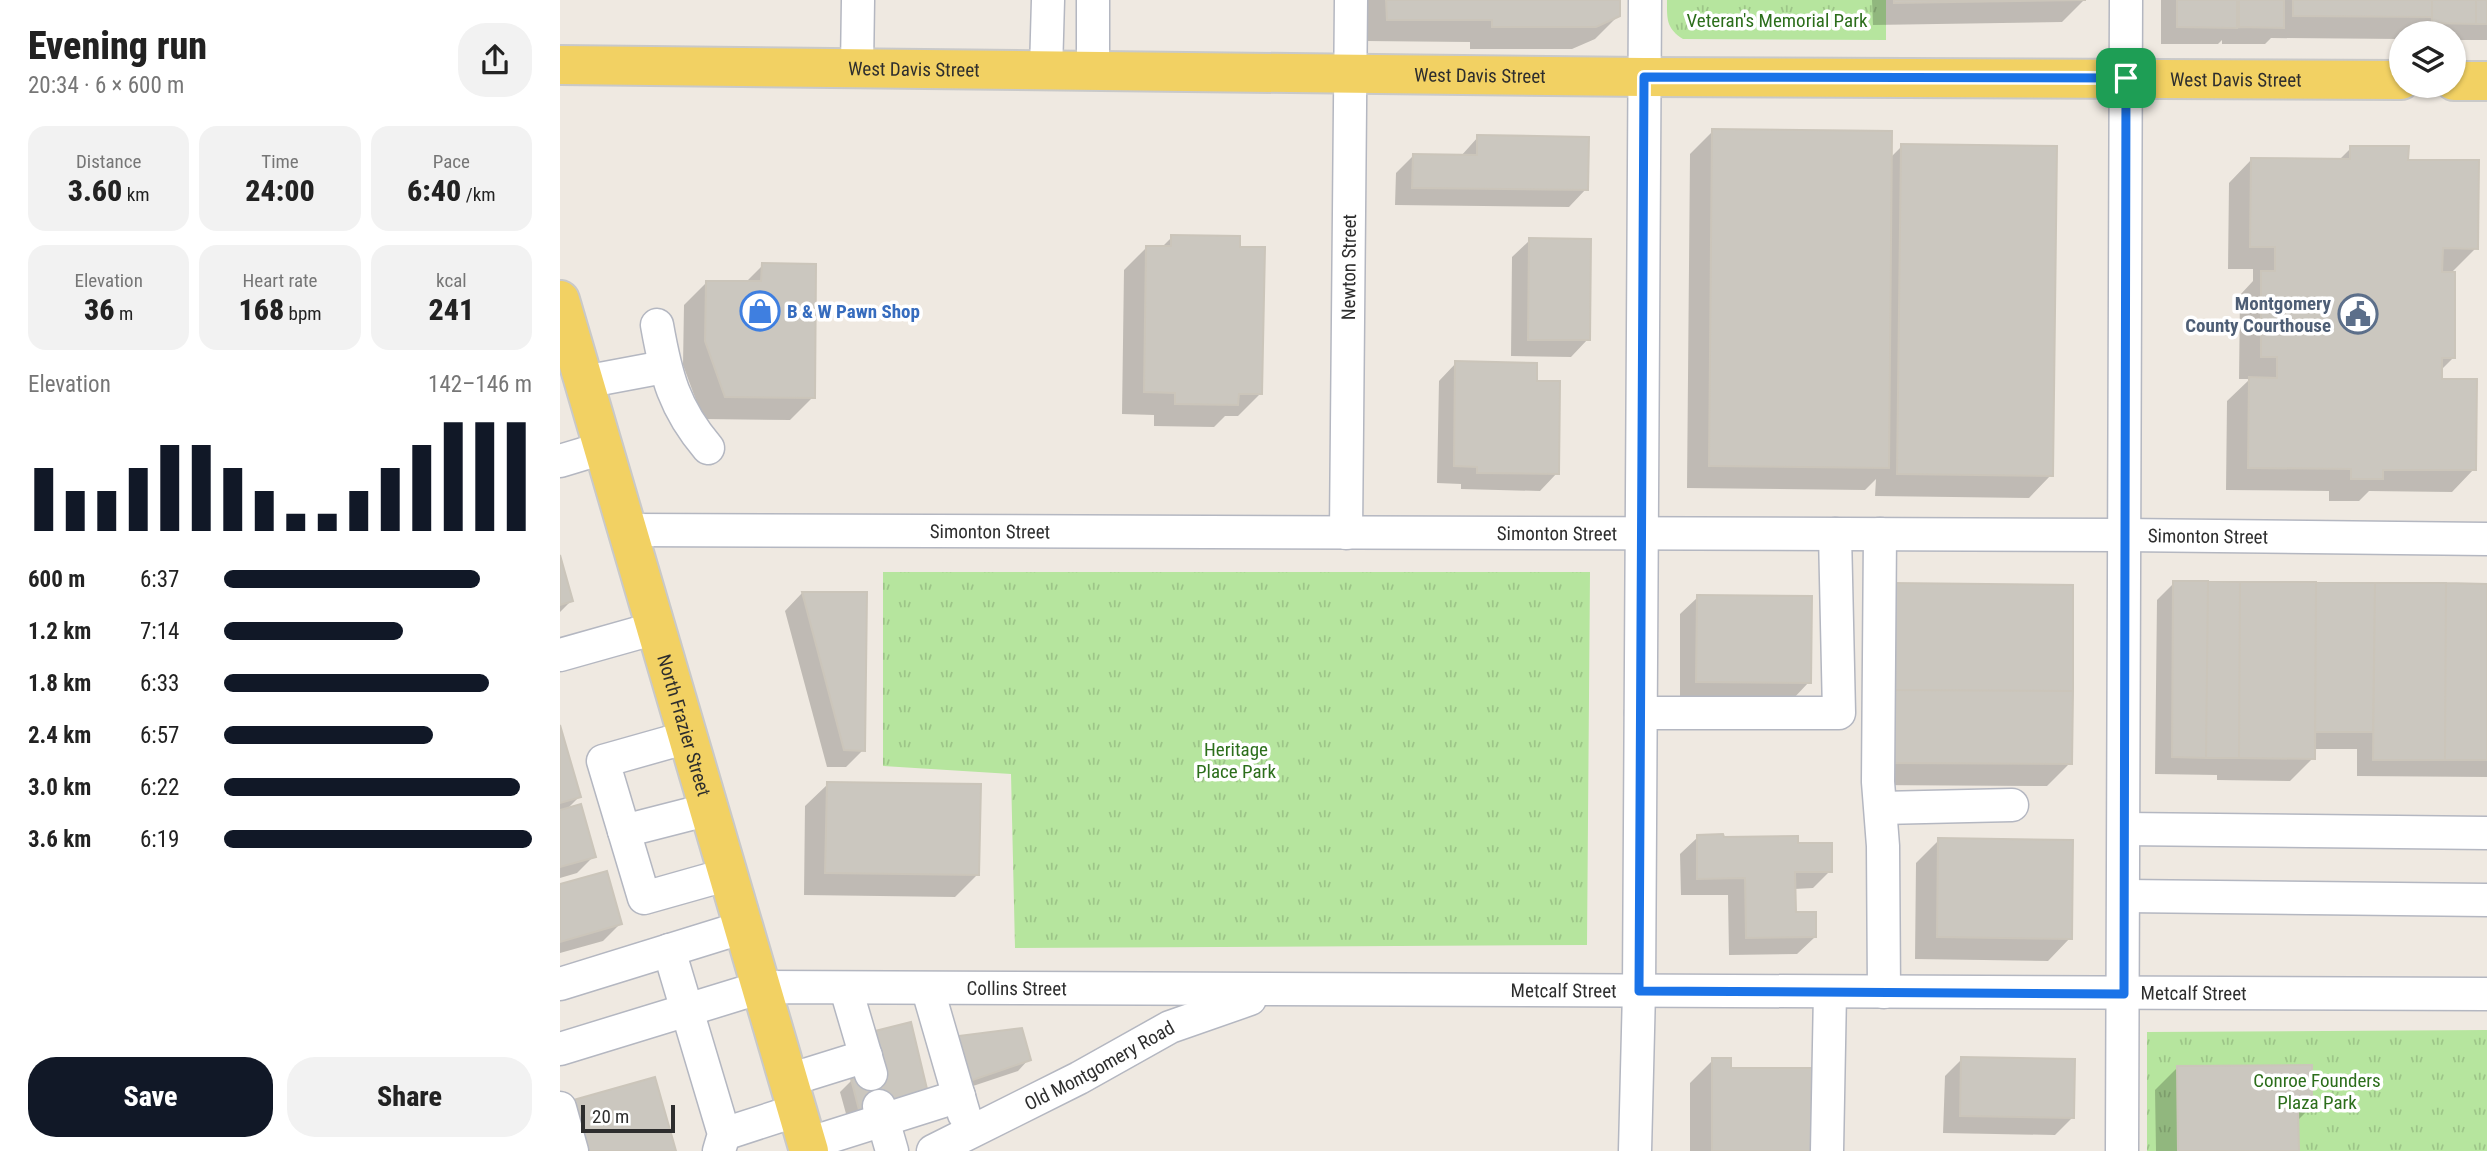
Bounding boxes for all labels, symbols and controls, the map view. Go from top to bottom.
park label: Veteran's Memorial Park [1687,9,1868,32]
map controls [2389,21,2466,98]
button: layers [2389,21,2466,98]
button: share [458,23,532,97]
text: Evening run [28,24,207,68]
pin [2096,48,2156,108]
street label: West Davis Street [848,57,980,81]
icon: arrive [2107,59,2145,97]
street label: West Davis Street [1414,63,1546,87]
street label: West Davis Street [2170,68,2302,91]
text: 20:34 · 6 × 600 m [28,72,184,99]
text: Distance [76,150,141,173]
text: Time [261,150,299,173]
text: Pace [433,150,470,173]
text: 3.60 [68,173,122,208]
text: 24:00 [245,173,315,208]
text: 6:40 [407,173,461,208]
text: km [122,183,150,206]
text: /km [461,183,496,206]
street label: Newton Street [1336,214,1360,320]
text: Elevation [74,269,143,292]
text: Heart rate [242,269,318,292]
text: kcal [436,269,467,292]
shop icon: B & W Pawn Shop [739,290,781,332]
text: 36 [84,292,115,327]
text: 168 [238,292,284,327]
text: 241 [428,292,474,327]
place label: Montgomery County Courthouse [2185,292,2332,337]
public building icon: Montgomery County Courthouse [2337,293,2379,335]
place label: B & W Pawn Shop [787,300,920,323]
text: m [115,302,133,325]
text: bpm [284,302,322,325]
text: Elevation [28,371,111,398]
text: 142–146 m [428,371,532,398]
street label: Simonton Street [930,520,1050,543]
street label: Simonton Street [1497,521,1617,545]
street label: Simonton Street [2148,524,2268,548]
text: 600 m [28,566,85,593]
text: 6:37 [140,566,179,593]
text: 1.2 km [28,618,91,645]
text: 7:14 [140,618,179,645]
street label: North Frazier Street [653,652,716,799]
text: 1.8 km [28,670,91,697]
text: 6:33 [140,670,179,697]
text: 2.4 km [28,722,91,749]
text: 6:57 [140,722,179,749]
park label: Heritage Place Park [1196,738,1276,783]
text: 3.0 km [28,774,91,801]
text: 6:22 [140,774,179,801]
text: 3.6 km [28,826,91,853]
text: 6:19 [140,826,179,853]
street label: Collins Street [967,976,1067,1000]
street label: Metcalf Street [1511,979,1617,1002]
street label: Metcalf Street [2141,981,2247,1005]
street label: Old Montgomery Road [1020,1016,1178,1115]
button: Save [28,1057,273,1137]
button: Share [287,1057,532,1137]
park label: Conroe Founders Plaza Park [2253,1069,2381,1114]
scale bar [581,1102,676,1134]
text: 20 m [592,1105,629,1128]

